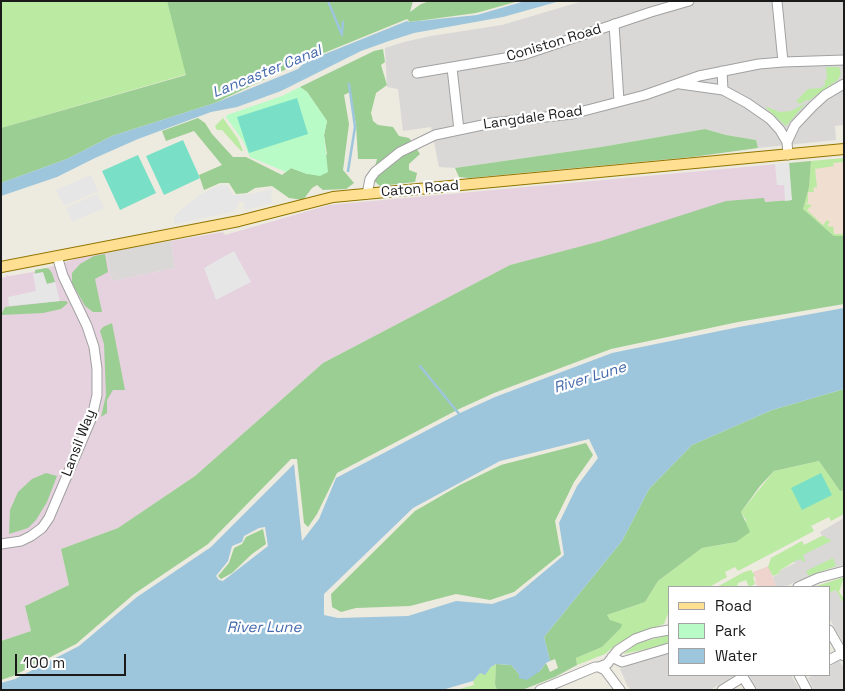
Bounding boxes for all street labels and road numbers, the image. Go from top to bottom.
street label: Coniston Road [505,21,603,65]
street label: Langdale Road [482,103,584,133]
street label: Caton Road [380,177,460,201]
street label: Lansil Way [58,407,100,479]

